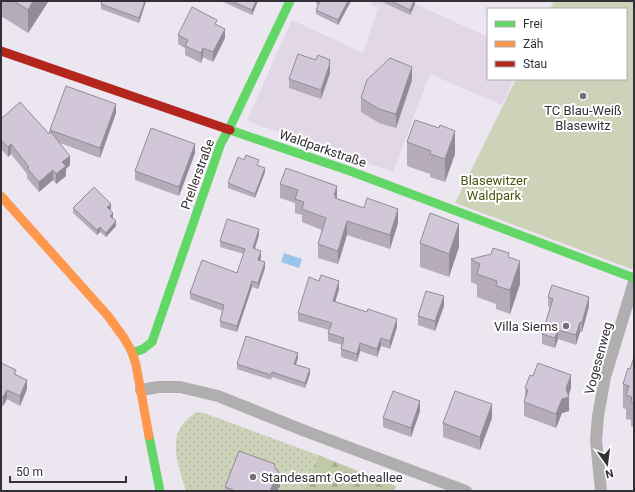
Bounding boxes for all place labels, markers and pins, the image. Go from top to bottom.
marker: TC Blau-Weiß Blasewitz [578,91,588,101]
place label: TC Blau-Weiß Blasewitz [544,103,622,133]
place label: Villa Siems [494,319,558,334]
marker: Villa Siems [561,321,571,331]
place label: Standesamt Goetheallee [261,470,403,485]
marker: Standesamt Goetheallee [248,472,258,482]

